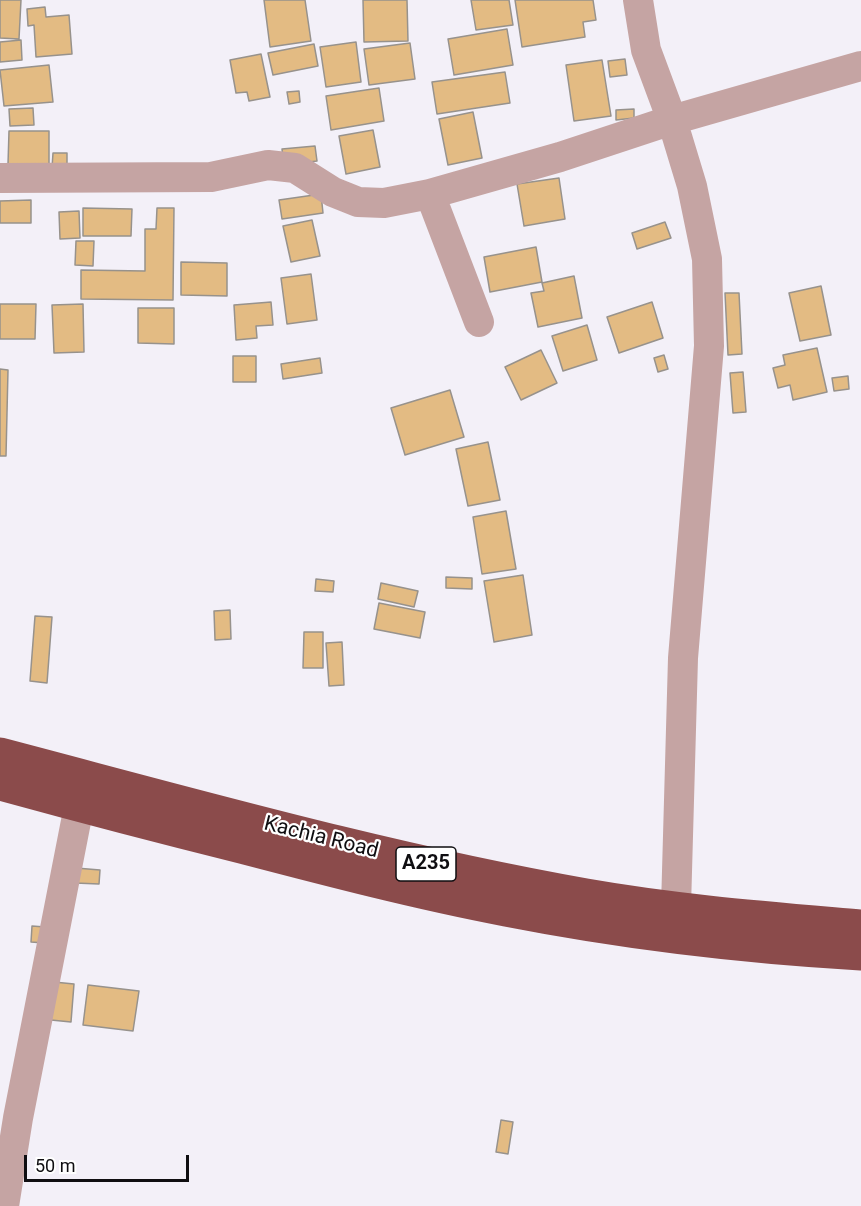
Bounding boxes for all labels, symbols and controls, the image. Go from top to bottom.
street label: Kachia Road [261,812,381,864]
road number: A235 [396,847,456,881]
scale bar [27,1143,192,1181]
text: 50 m [35,1155,75,1176]

